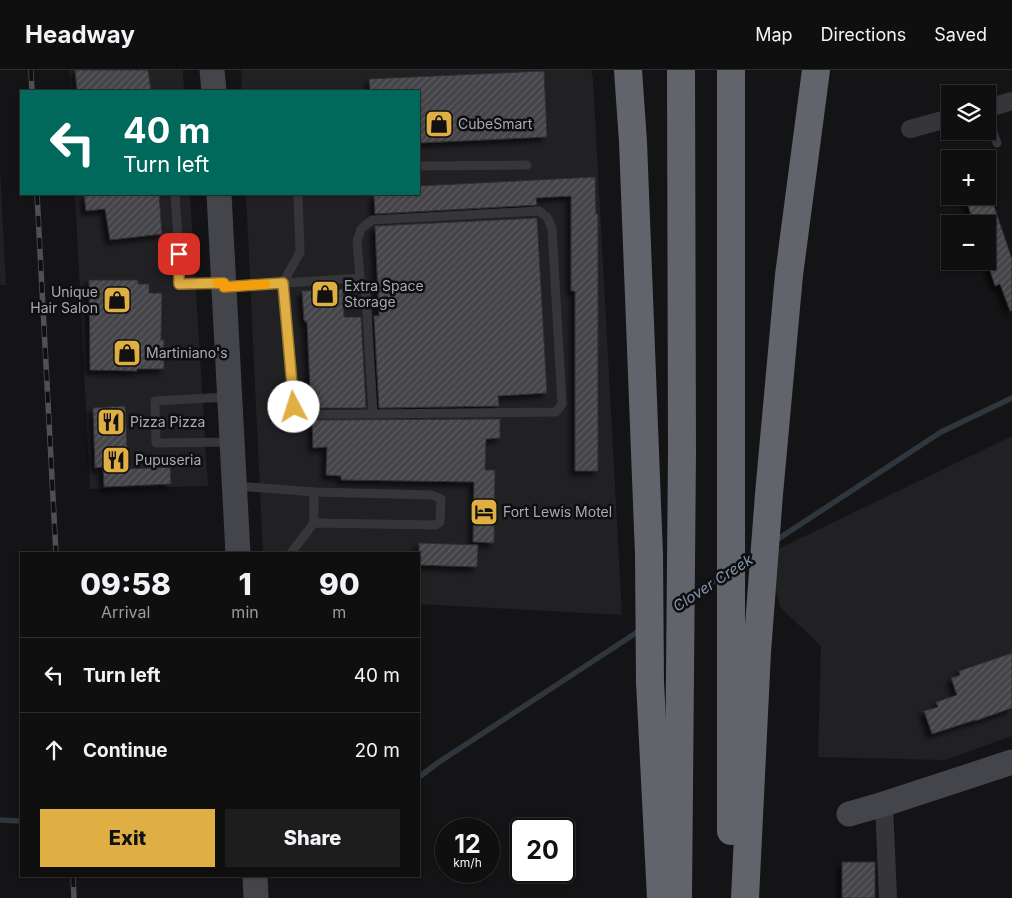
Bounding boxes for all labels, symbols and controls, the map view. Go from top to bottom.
text: Headway [25,20,135,49]
text: Map [755,24,793,45]
text: Directions [821,24,906,45]
text: Saved [934,24,987,45]
map controls [941,85,996,270]
button: layers [941,85,996,140]
text: 40 m [123,109,211,151]
shop icon: CubeSmart [424,109,454,139]
icon: left [40,110,105,175]
place label: CubeSmart [458,115,533,132]
button: + [941,150,996,205]
text: Turn left [123,151,209,177]
button: − [941,215,996,270]
pin [158,233,200,275]
icon: arrive [165,240,193,268]
place label: Extra Space Storage [344,277,424,310]
shop icon: Extra Space Storage [310,279,340,309]
place label: Unique Hair Salon [30,283,98,316]
shop icon: Unique Hair Salon [102,285,132,315]
shop icon: Martiniano's [112,338,142,368]
place label: Martiniano's [146,344,228,361]
position arrow [267,380,319,432]
restaurant icon: Pizza Pizza [96,407,126,437]
place label: Pizza Pizza [130,413,205,430]
restaurant icon: Pupuseria [101,445,131,475]
place label: Pupuseria [135,451,201,468]
hotel icon: Fort Lewis Motel [469,497,499,527]
place label: Fort Lewis Motel [503,503,612,520]
water label: Clover Creek [669,549,757,616]
text: 09:58 [80,566,171,602]
text: 1 [238,566,252,602]
text: 90 [319,566,360,602]
text: Arrival [101,602,150,622]
text: min [231,602,259,622]
text: m [332,602,346,622]
icon: left [40,661,68,689]
text: Turn left [83,664,161,687]
text: 40 m [354,664,400,687]
icon: ahead [40,736,68,764]
text: Continue [83,739,168,762]
text: 20 m [354,739,400,762]
button: Exit [40,809,215,867]
button: Share [225,809,400,867]
speed limit sign: 20 [510,818,575,883]
text: 12 [454,829,481,859]
text: km/h [453,855,482,870]

